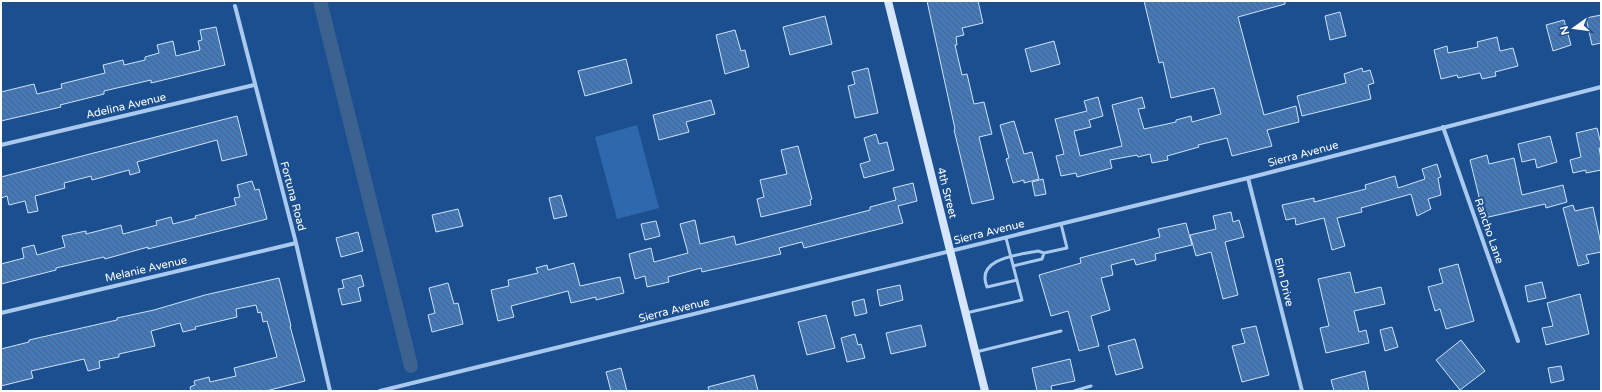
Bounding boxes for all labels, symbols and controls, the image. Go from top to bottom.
north arrow [1554,8,1594,48]
text: N [1557,24,1572,36]
street label: Adelina Avenue [85,90,167,122]
street label: Sierra Avenue [1266,138,1340,170]
street label: Fortuna Road [277,160,309,232]
street label: 4th Street [934,166,960,220]
street label: Rancho Lane [1472,197,1506,265]
street label: Sierra Avenue [952,217,1026,247]
street label: Melanie Avenue [104,253,188,285]
street label: Elm Drive [1272,256,1296,308]
street label: Sierra Avenue [637,295,711,325]

